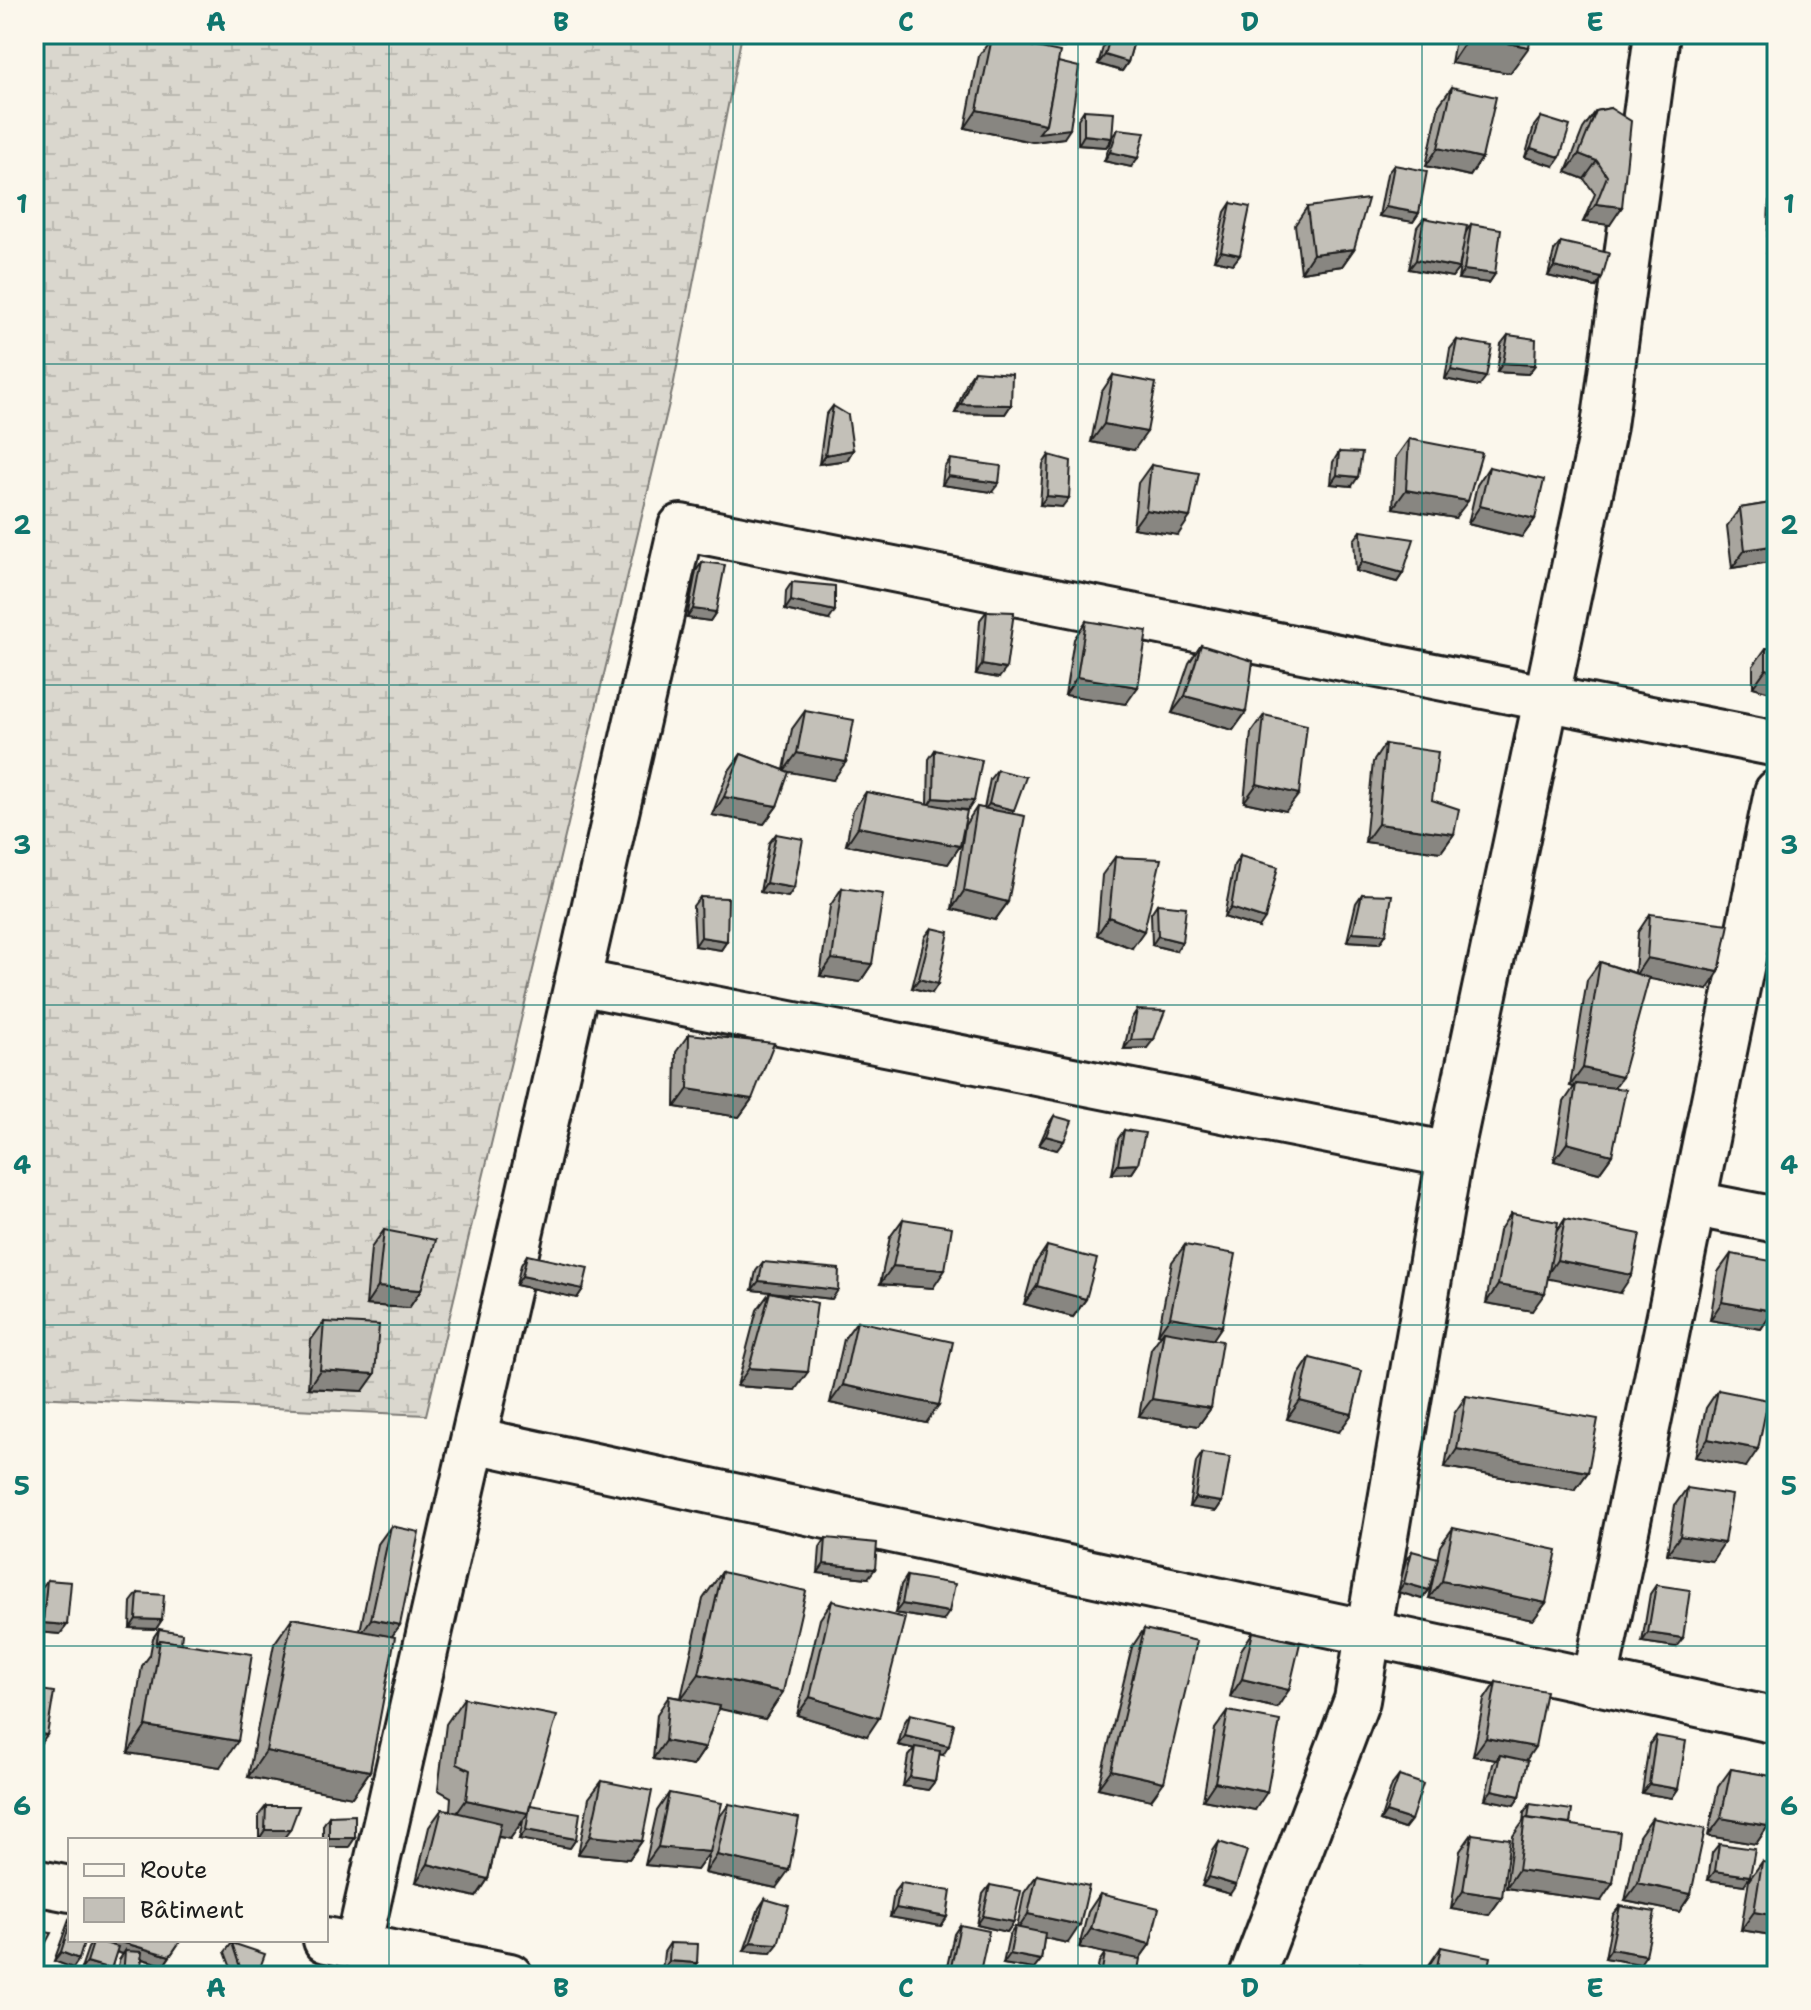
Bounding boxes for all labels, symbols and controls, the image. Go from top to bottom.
text: A [206,4,226,39]
text: B [553,4,569,39]
text: C [898,4,914,39]
text: D [1241,4,1259,39]
text: E [1586,4,1604,39]
text: 1 [16,186,28,221]
text: 1 [1783,186,1795,221]
text: 2 [13,507,31,542]
text: 2 [1780,507,1798,542]
text: 3 [13,827,31,862]
text: 3 [1780,827,1798,862]
text: 4 [13,1147,31,1182]
text: 4 [1780,1147,1798,1182]
text: 5 [14,1468,30,1503]
text: 5 [1781,1468,1797,1503]
text: 6 [13,1788,31,1823]
text: 6 [1780,1788,1798,1823]
legend [68,1838,328,1942]
text: Route [140,1854,208,1886]
text: Bâtiment [140,1894,244,1926]
text: A [206,1970,226,2005]
text: B [553,1970,569,2005]
text: C [898,1970,914,2005]
text: D [1241,1970,1259,2005]
text: E [1586,1970,1604,2005]

